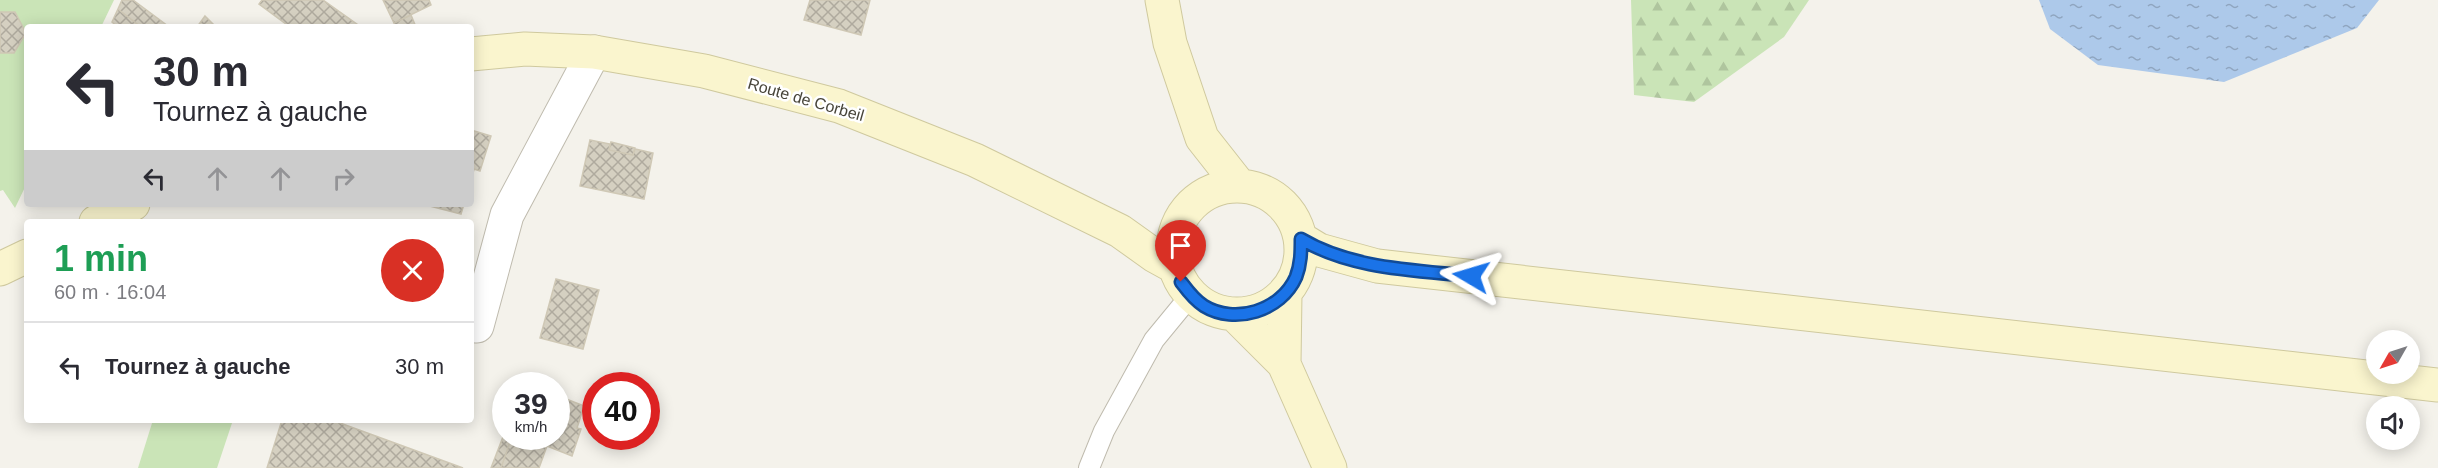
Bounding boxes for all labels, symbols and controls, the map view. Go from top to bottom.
icon: left [54,48,132,126]
text: 30 m [153,48,249,95]
street label: Route de Corbeil [746,75,866,124]
text: Tournez à gauche [153,97,368,127]
icon: left [138,162,171,195]
icon: ahead [201,162,234,195]
icon: ahead [264,162,297,195]
icon: right [327,162,360,195]
pin [1155,220,1206,282]
icon: arrive [1164,229,1197,262]
text: 1 min [54,238,148,279]
button: close [381,239,444,302]
position arrow [1439,244,1503,308]
text: 60 m · 16:04 [54,281,166,303]
north arrow [2366,330,2420,384]
map controls [2366,330,2420,450]
icon: left [54,351,87,384]
text: Tournez à gauche [105,354,290,379]
text: 30 m [395,354,444,379]
speed limit sign: 40 [582,372,660,450]
text: 39 [514,387,548,420]
button: sound [2366,396,2420,450]
text: km/h [515,418,547,435]

